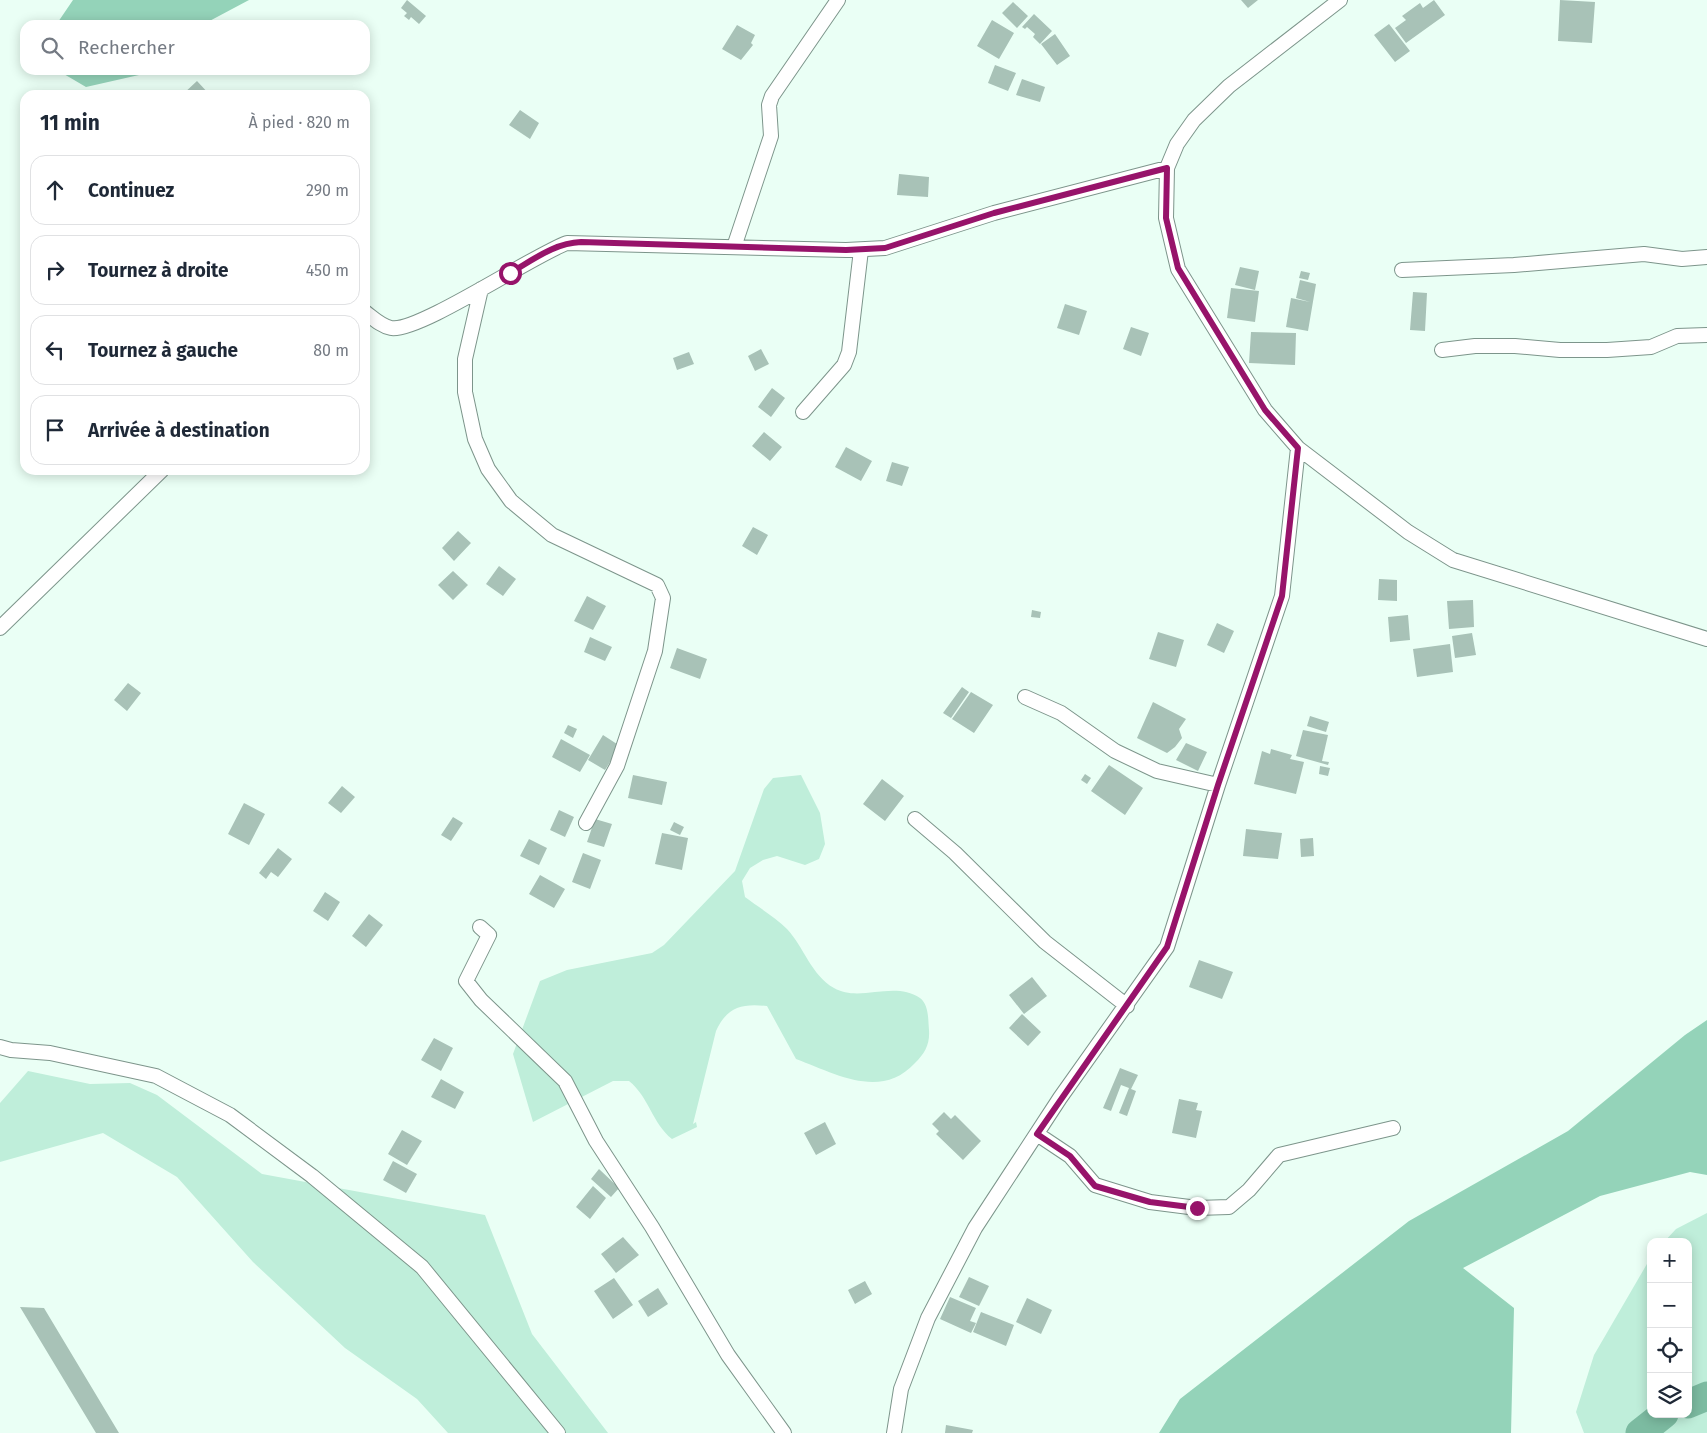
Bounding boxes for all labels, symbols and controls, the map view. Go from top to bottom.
search box [20,20,370,75]
icon: search [38,34,66,62]
text: Rechercher [78,36,175,59]
text: 11 min [40,110,100,136]
text: À pied · 820 m [249,113,350,132]
icon: ahead [41,176,69,204]
text: Continuez [88,179,174,202]
text: 290 m [306,181,349,200]
icon: right [41,256,69,284]
text: Tournez à droite [88,259,229,282]
text: 450 m [306,261,349,280]
route start [499,262,522,285]
icon: left [41,336,69,364]
text: Tournez à gauche [88,339,238,362]
text: 80 m [313,341,349,360]
icon: arrive [41,416,69,444]
text: Arrivée à destination [88,419,270,442]
route end [1186,1197,1209,1220]
map controls [1647,1238,1692,1418]
button: + [1647,1238,1692,1283]
button: − [1647,1283,1692,1328]
button: locate [1647,1328,1692,1373]
button: layers [1647,1373,1692,1418]

